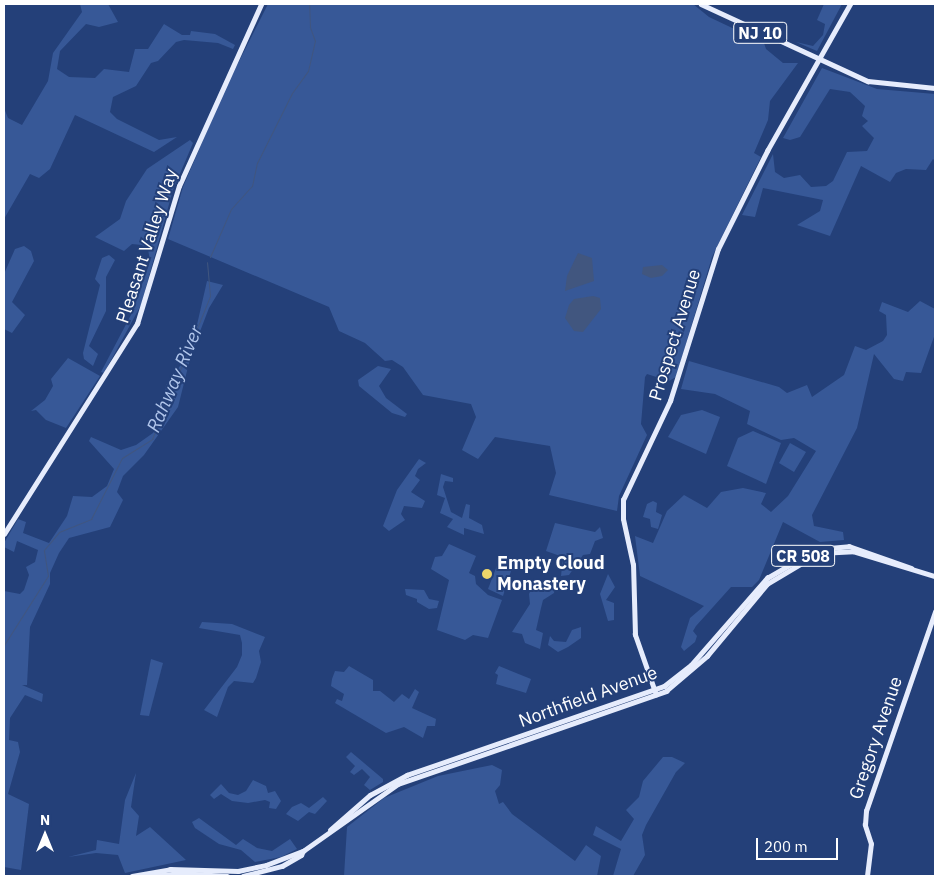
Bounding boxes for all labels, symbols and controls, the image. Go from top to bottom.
road number: NJ 10 [732,19,788,46]
street label: Pleasant Valley Way [112,166,182,326]
street label: Prospect Avenue [645,267,705,403]
water label: Rahway River [142,322,208,436]
road number: CR 508 [770,542,836,570]
place label: Empty Cloud Monastery [497,553,605,596]
marker: Empty Cloud Monastery [481,568,493,580]
street label: Northfield Avenue [516,662,660,732]
street label: Gregory Avenue [845,674,907,802]
north arrow [20,810,70,860]
text: N [40,811,50,829]
scale bar [759,828,842,860]
text: 200 m [764,837,808,856]

